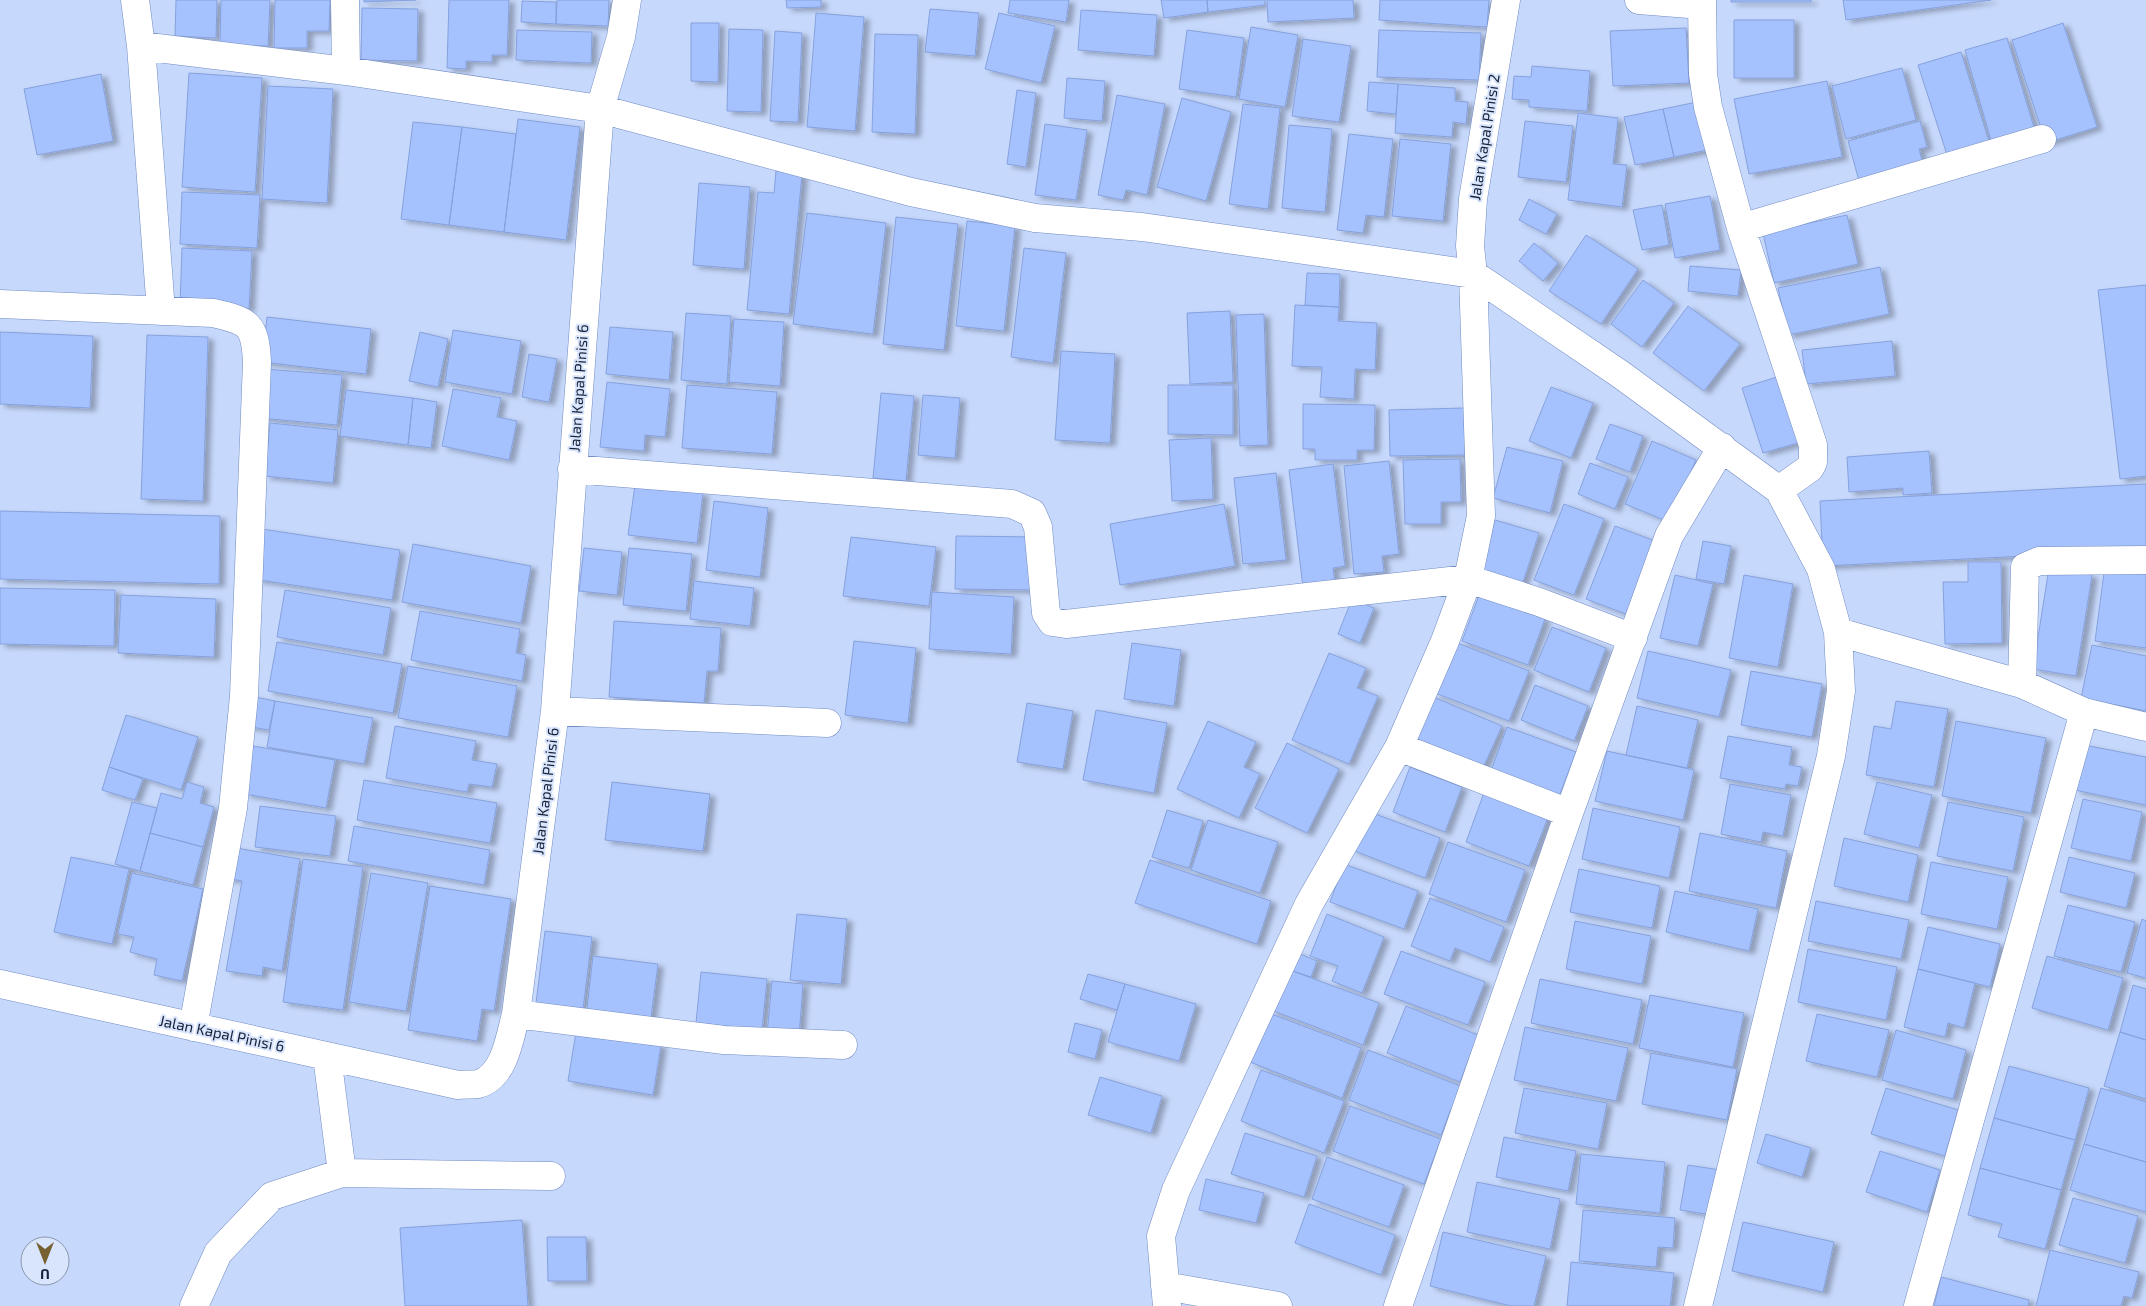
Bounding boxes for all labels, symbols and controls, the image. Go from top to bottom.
street label: Jalan Kapal Pinisi 2 [1465,73,1503,201]
street label: Jalan Kapal Pinisi 6 [565,324,591,452]
street label: Jalan Kapal Pinisi 6 [528,726,562,856]
street label: Jalan Kapal Pinisi 6 [158,1011,286,1055]
north arrow [20,1236,70,1286]
text: U [40,1266,50,1283]

